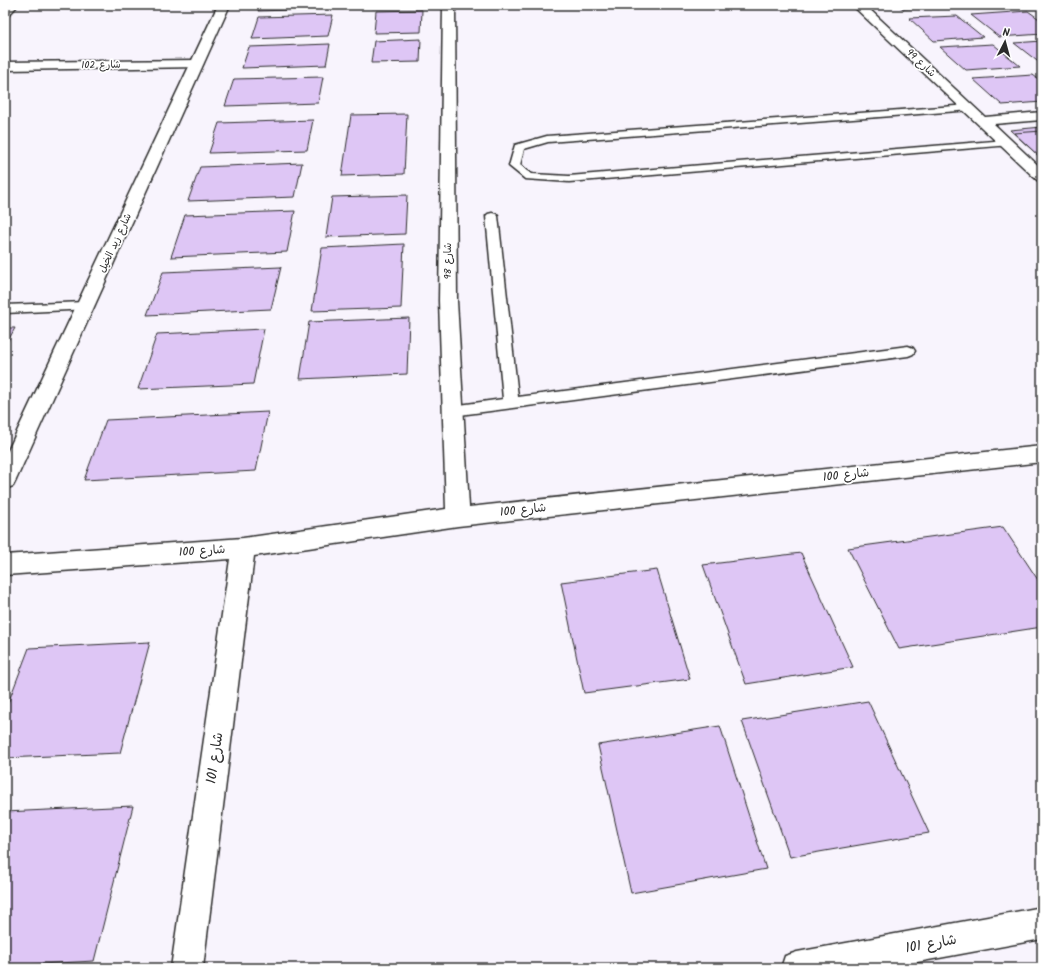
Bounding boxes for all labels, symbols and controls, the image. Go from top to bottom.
north arrow [985,22,1025,62]
text: N [1002,24,1010,42]
street label: شارع 99 [903,45,940,81]
street label: شارع 102 [81,57,121,73]
street label: شارع زيد الخيل [94,210,136,275]
street label: شارع 98 [440,242,456,279]
street label: شارع 100 [822,463,870,487]
street label: شارع 100 [499,498,547,522]
street label: شارع 100 [178,540,226,562]
street label: شارع 101 [201,731,229,785]
street label: شارع 101 [904,929,958,959]

